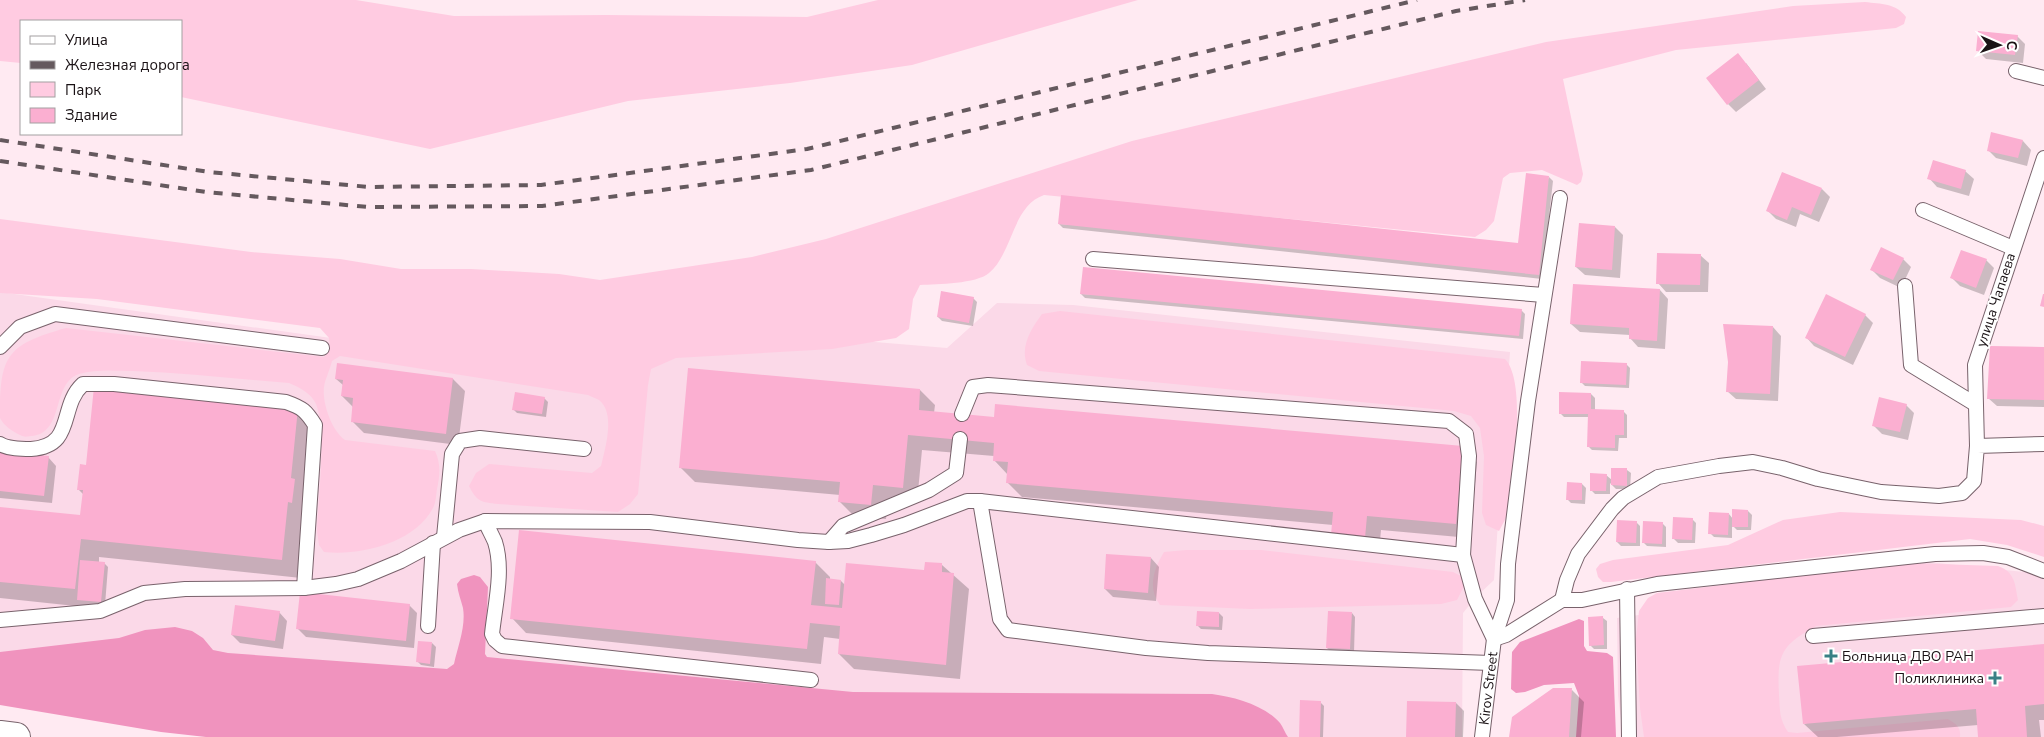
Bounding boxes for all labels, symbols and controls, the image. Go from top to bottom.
legend [20,20,182,135]
north arrow [1974,20,2024,70]
text: Улица [64,30,108,50]
text: С [2002,40,2021,51]
text: Железная дорога [65,55,190,75]
text: Парк [65,80,101,100]
text: Здание [65,105,117,125]
street label: улица Чапаева [1972,250,2020,350]
place label: Больница ДВО РАН [1842,647,1974,666]
marker: Больница ДВО РАН [1824,649,1838,663]
street label: Kirov Street [1474,651,1502,726]
place label: Поликлиника [1895,669,1984,688]
marker: Поликлиника [1988,671,2002,685]

